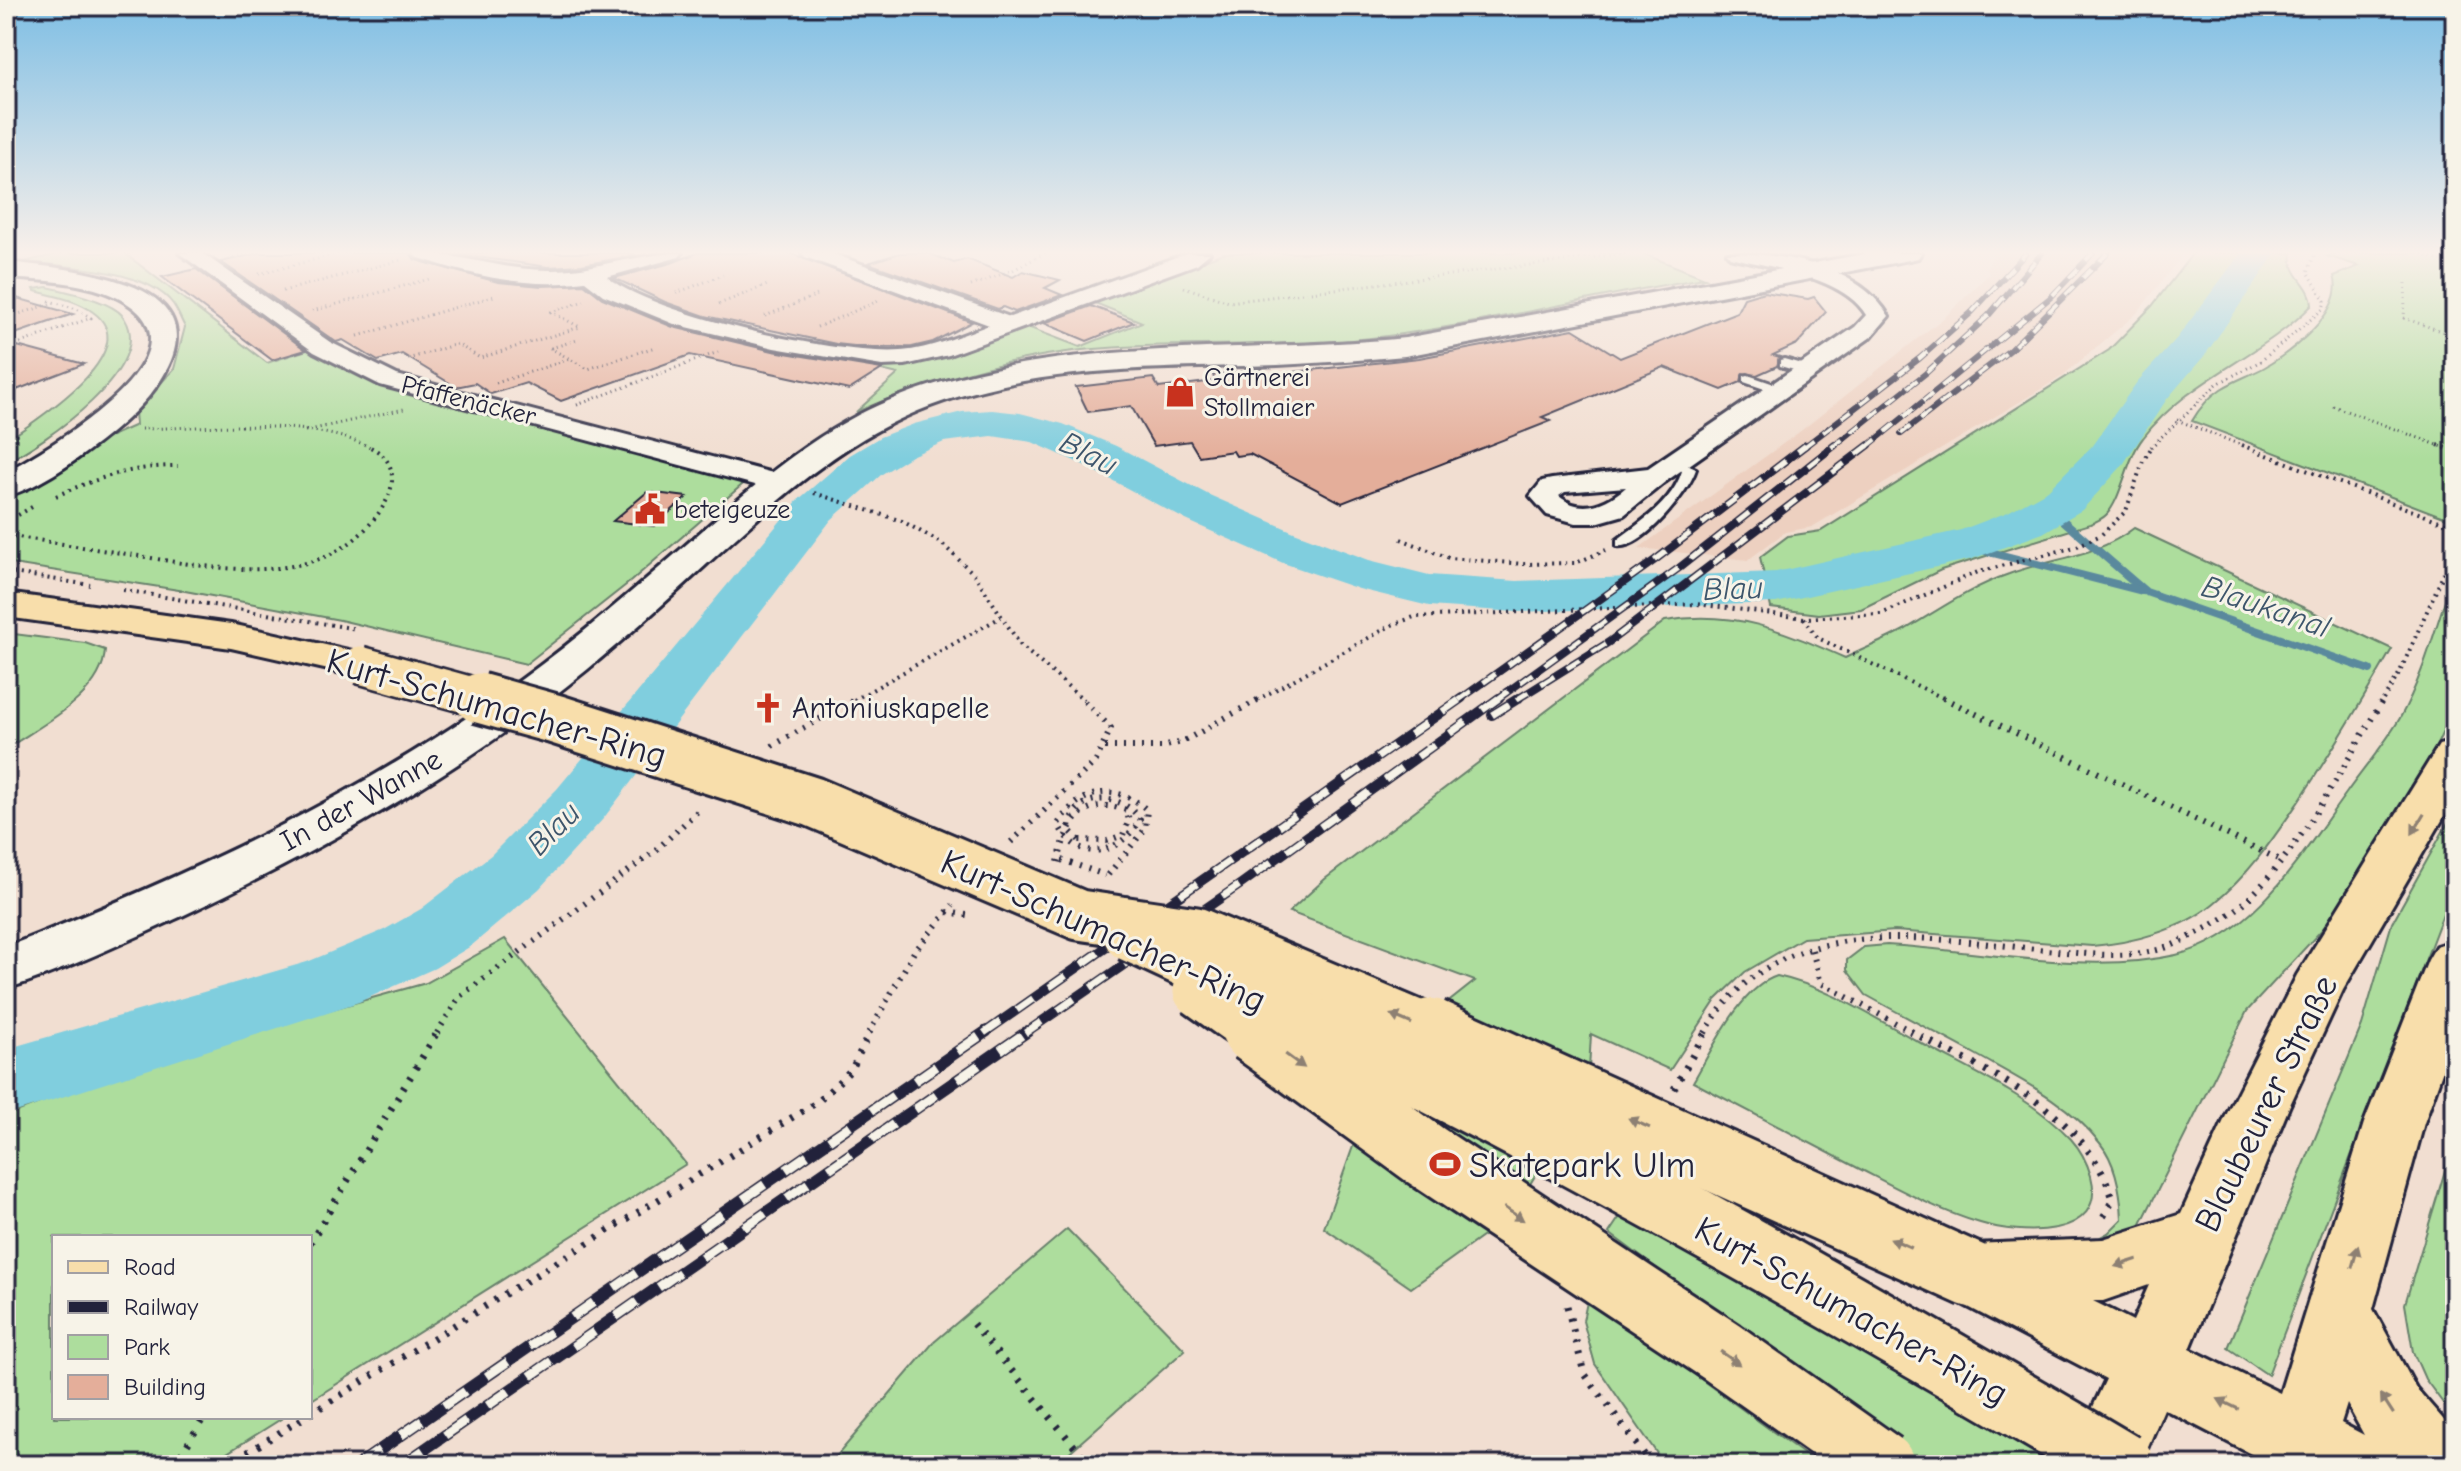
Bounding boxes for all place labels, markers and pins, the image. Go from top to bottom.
place label: Gärtnerei Stollmaier [1204,363,1315,423]
shop icon: Gärtnerei Stollmaier [1163,375,1197,409]
public building icon: beteigeuze [633,492,667,526]
place label: beteigeuze [674,495,790,525]
church icon: Antoniuskapelle [751,691,785,725]
place label: Antoniuskapelle [792,691,989,726]
place label: Skatepark Ulm [1469,1145,1695,1186]
sports icon: Skatepark Ulm [1428,1147,1462,1181]

